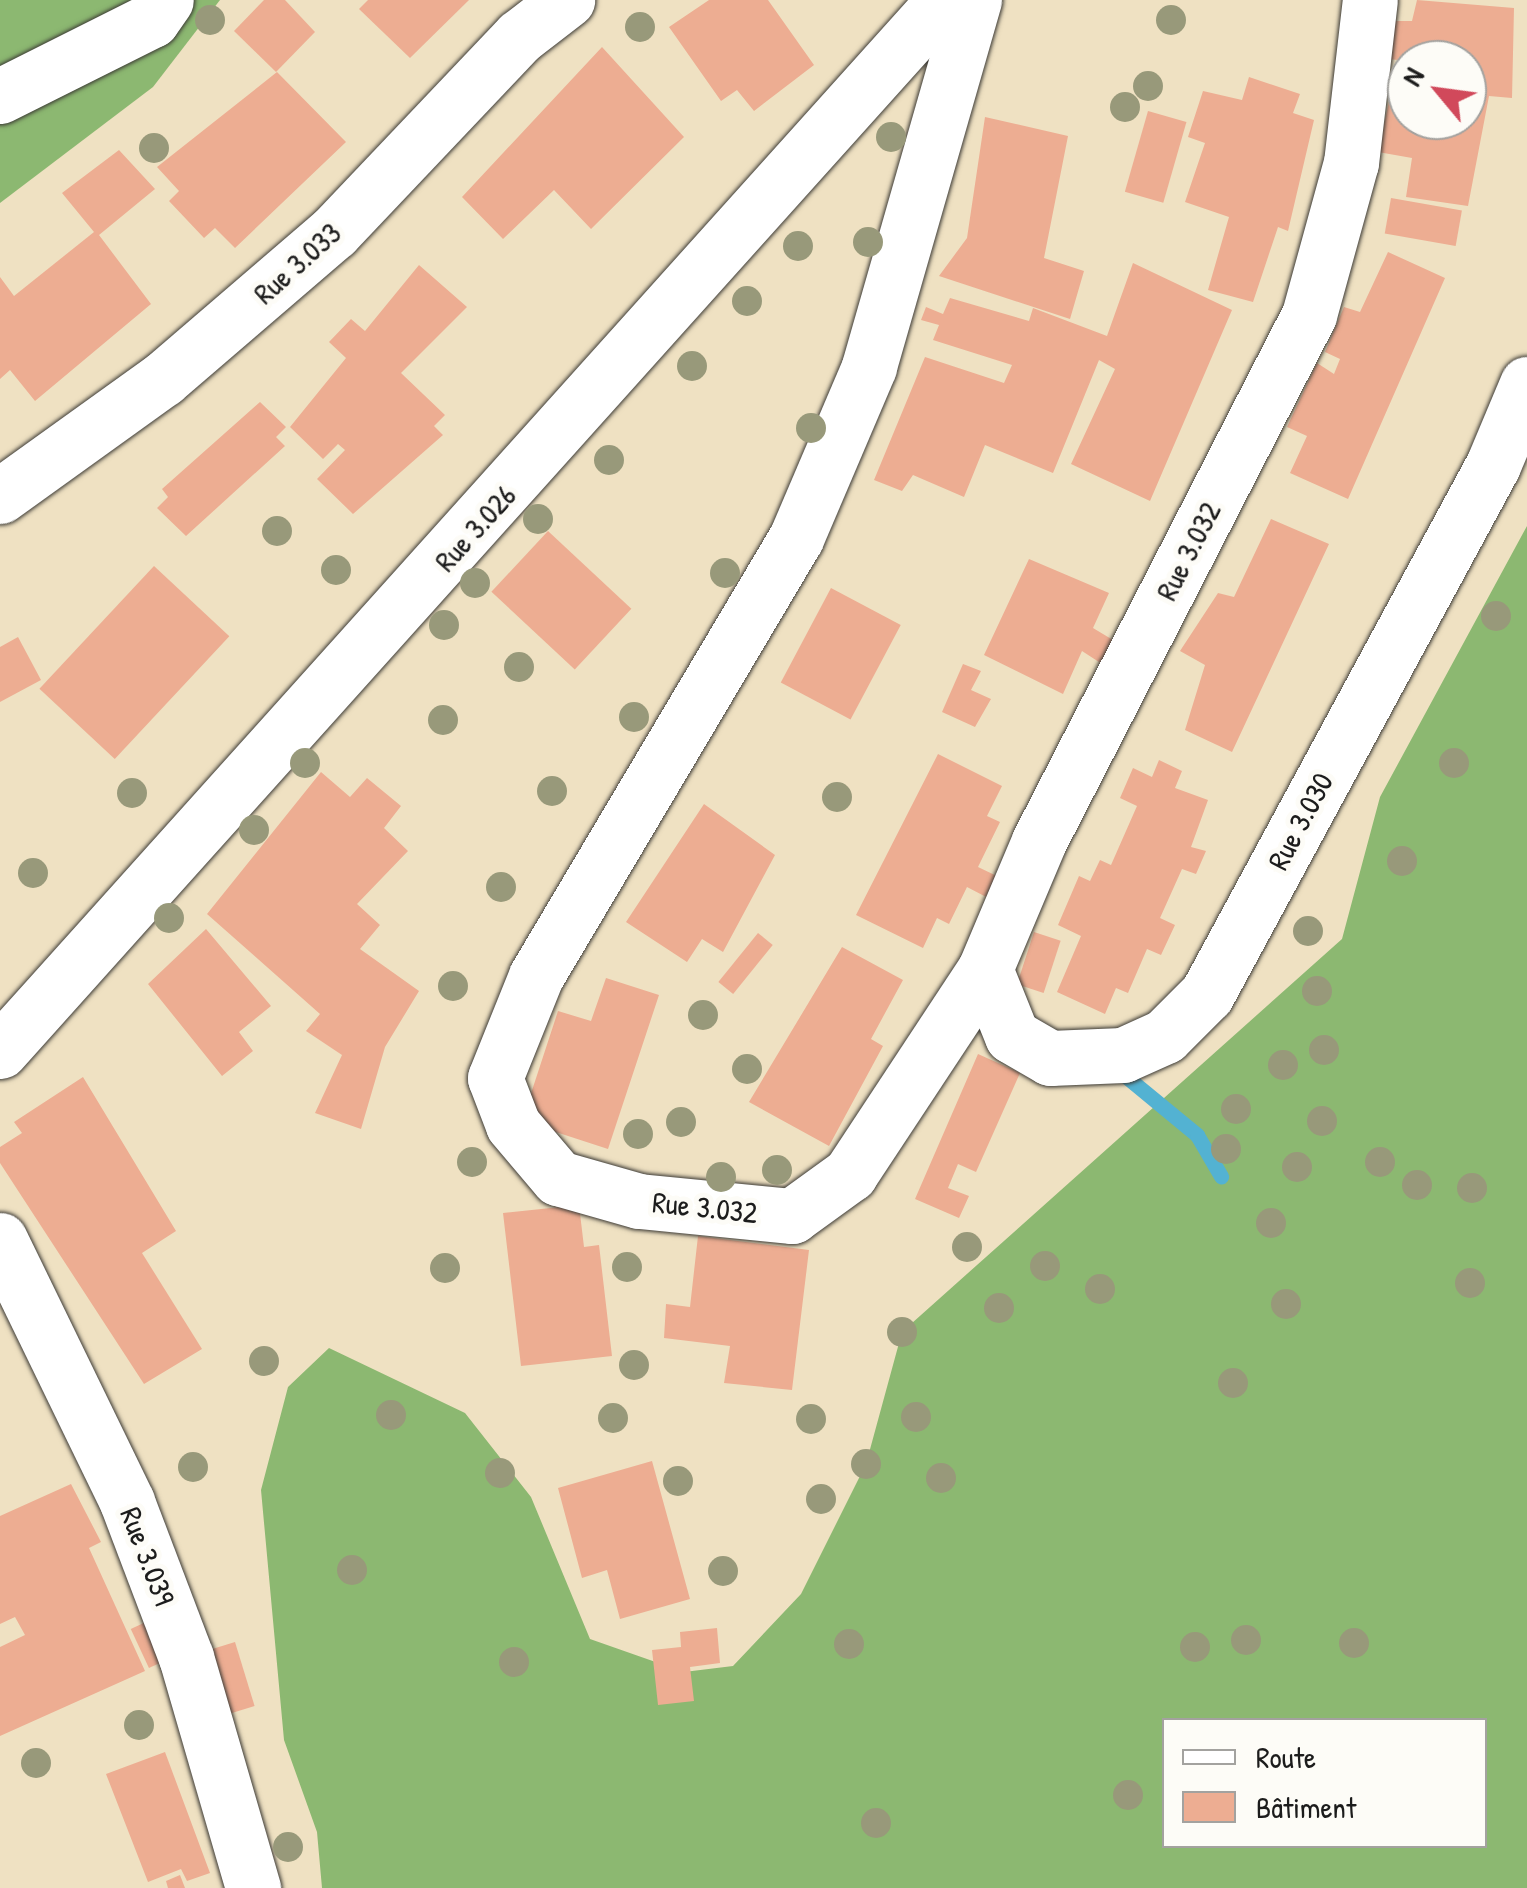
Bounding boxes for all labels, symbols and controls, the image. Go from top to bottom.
north arrow [1387,40,1487,140]
text: N [1392,61,1433,92]
street label: Rue 3.033 [246,215,348,311]
street label: Rue 3.026 [427,477,523,579]
street label: Rue 3.032 [1148,496,1228,606]
street label: Rue 3.030 [1260,766,1340,876]
street label: Rue 3.032 [651,1184,759,1230]
street label: Rue 3.039 [113,1502,183,1610]
legend [1162,1718,1487,1848]
text: Route [1256,1737,1316,1777]
text: Bâtiment [1256,1787,1356,1827]

